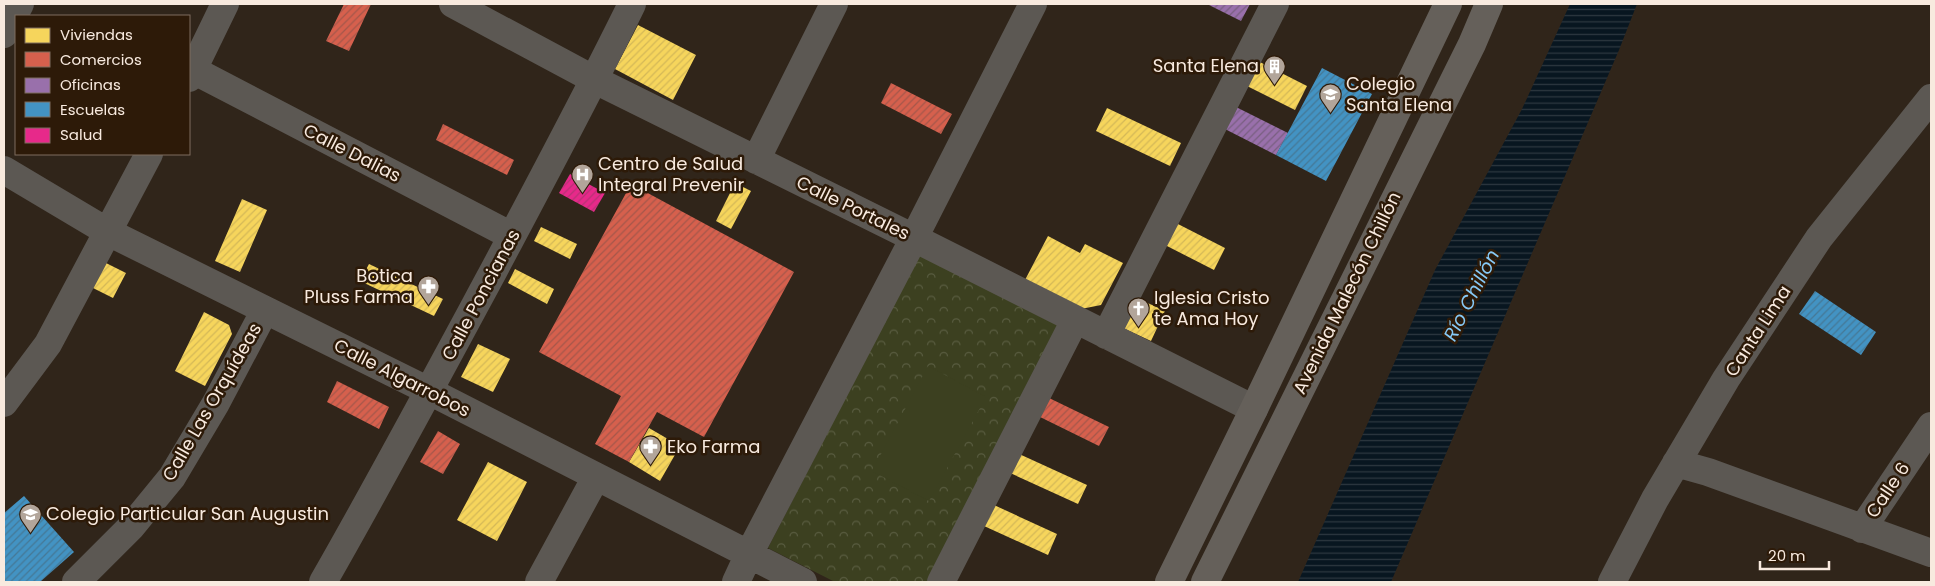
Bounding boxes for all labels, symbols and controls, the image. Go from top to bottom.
legend [15,15,190,155]
text: Viviendas [60,24,133,45]
text: Comercios [60,49,142,70]
place label: Santa Elena [1153,53,1259,78]
building icon: Santa Elena [1263,54,1287,85]
place label: Colegio Santa Elena [1346,71,1452,117]
text: Oficinas [60,74,121,95]
school or university icon: Colegio Santa Elena [1318,82,1342,113]
text: Escuelas [60,99,125,120]
street label: Calle Dalias [299,117,405,188]
text: Salud [60,124,102,145]
place label: Centro de Salud Integral Prevenir [598,151,744,197]
hospital icon: Centro de Salud Integral Prevenir [570,162,594,193]
street label: Calle Portales [792,169,914,246]
street label: Avenida Malecón Chillón [1287,187,1406,398]
street label: Calle Poncianas [435,225,526,365]
water label: Río Chillón [1437,245,1506,346]
place label: Botica Pluss Farma [304,263,413,309]
pharmacy icon: Botica Pluss Farma [417,274,441,305]
street label: Canta Lima [1719,280,1796,381]
place label: Iglesia Cristo te Ama Hoy [1154,285,1270,331]
church icon: Iglesia Cristo te Ama Hoy [1126,296,1150,327]
street label: Calle Las Orquídeas [156,318,267,485]
street label: Calle Algarrobos [330,332,475,423]
place label: Eko Farma [667,434,761,459]
pharmacy icon: Eko Farma [639,435,663,466]
street label: Calle 6 [1860,457,1915,523]
place label: Colegio Particular San Augustin [46,501,329,526]
school or university icon: Colegio Particular San Augustin [18,502,42,533]
scale bar [1760,538,1829,570]
text: 20 m [1768,545,1806,566]

